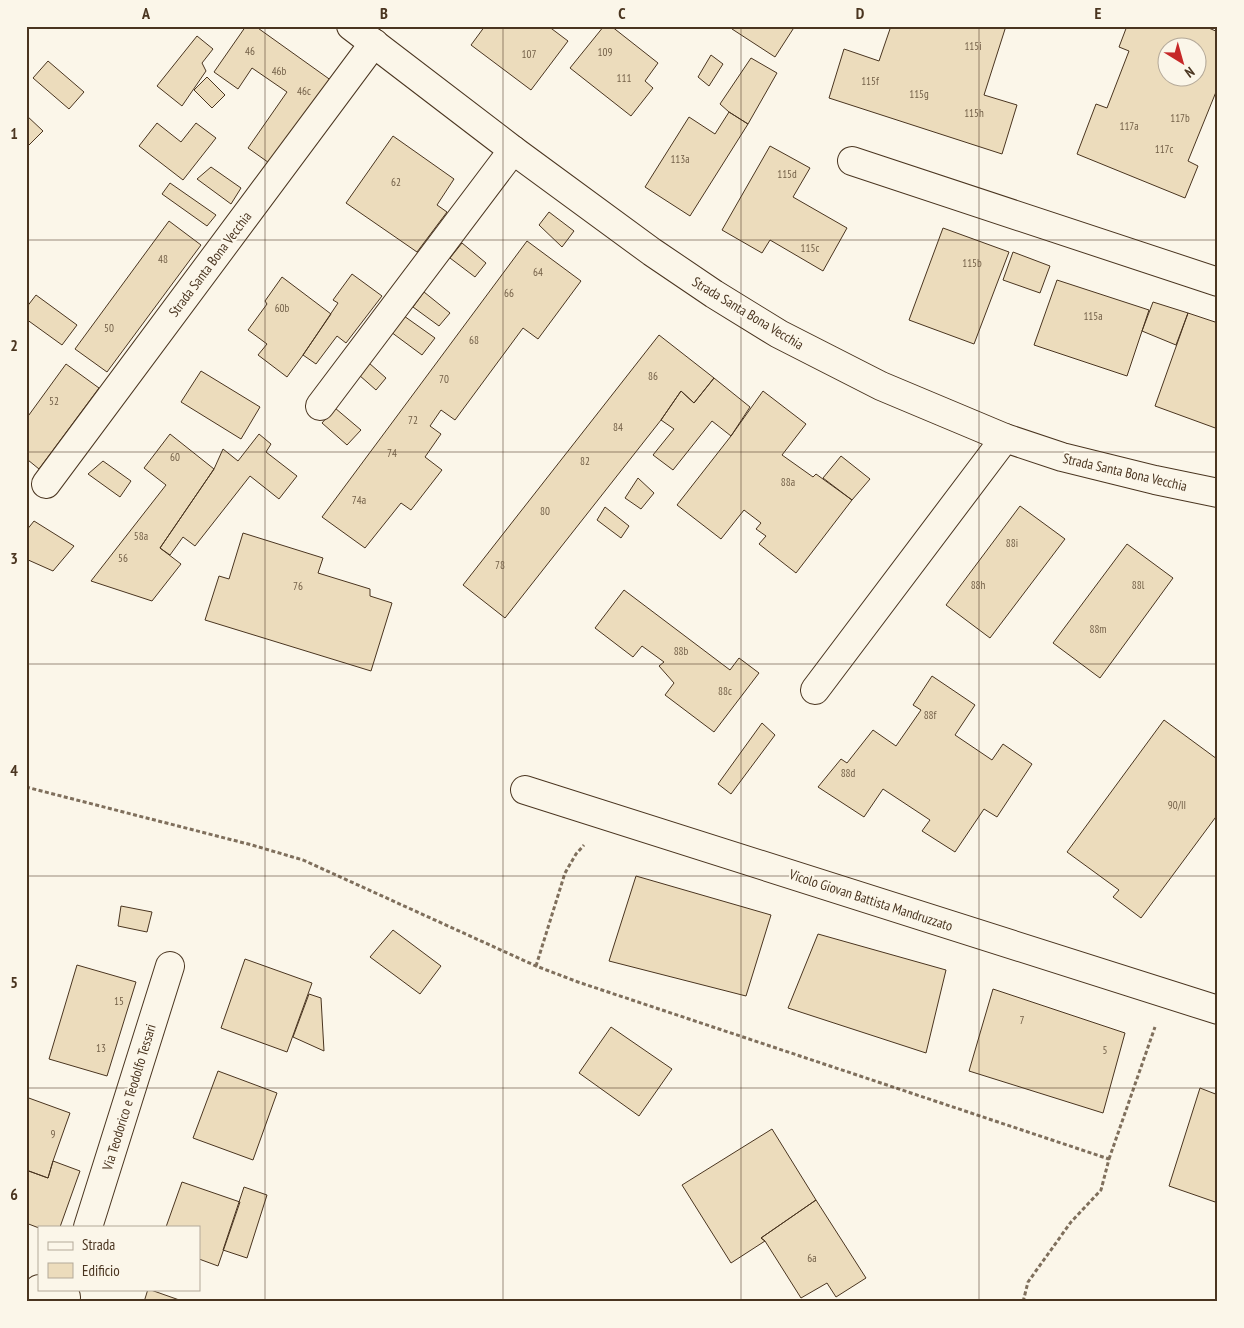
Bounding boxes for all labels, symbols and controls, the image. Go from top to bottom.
text: A [141,3,151,23]
text: B [380,3,388,23]
text: C [618,3,626,23]
text: D [856,3,865,23]
text: E [1095,3,1102,23]
north arrow [1156,38,1206,88]
house number: 115i [964,39,982,53]
house number: 46 [245,44,255,58]
house number: 109 [598,45,612,59]
house number: 107 [522,47,536,61]
text: N [1181,63,1198,82]
house number: 46b [272,64,287,78]
house number: 111 [617,71,631,85]
house number: 115f [861,74,880,88]
house number: 46c [297,84,311,98]
house number: 115g [909,87,929,101]
house number: 115h [964,106,984,120]
house number: 117b [1170,111,1190,125]
house number: 117a [1119,119,1139,133]
text: 1 [10,123,18,143]
house number: 117c [1155,142,1173,156]
house number: 113a [670,152,690,166]
house number: 115d [777,167,797,181]
house number: 62 [391,175,401,189]
street label: Strada Santa Bona Vecchia [165,208,255,320]
house number: 115c [801,241,819,255]
house number: 48 [158,252,168,266]
house number: 115b [962,256,982,270]
house number: 64 [533,265,543,279]
street label: Strada Santa Bona Vecchia [689,273,807,353]
house number: 66 [504,286,514,300]
house number: 60b [275,301,290,315]
house number: 115a [1083,309,1103,323]
house number: 50 [104,321,114,335]
house number: 68 [469,333,479,347]
text: 2 [10,335,18,355]
house number: 86 [648,369,658,383]
house number: 70 [439,372,449,386]
house number: 52 [49,394,59,408]
house number: 72 [408,413,418,427]
house number: 84 [613,420,623,434]
house number: 74 [387,446,397,460]
street label: Strada Santa Bona Vecchia [1061,449,1189,495]
house number: 60 [170,450,180,464]
house number: 82 [580,454,590,468]
house number: 88a [781,475,795,489]
house number: 74a [352,493,366,507]
house number: 80 [540,504,550,518]
house number: 58a [134,529,148,543]
house number: 88i [1006,536,1018,550]
text: 3 [10,548,18,568]
house number: 56 [118,551,128,565]
house number: 78 [495,558,505,572]
house number: 88h [971,578,986,592]
house number: 88l [1132,578,1145,592]
house number: 76 [293,579,303,593]
house number: 88m [1089,622,1107,636]
house number: 88b [674,644,689,658]
house number: 88c [718,684,732,698]
house number: 88f [924,708,938,722]
text: 4 [10,760,18,780]
house number: 88d [841,766,856,780]
house number: 90/II [1168,798,1186,812]
street label: Vicolo Giovan Battista Mandruzzato [786,865,955,935]
text: 5 [10,972,18,992]
house number: 15 [114,994,124,1008]
house number: 7 [1020,1013,1025,1027]
street label: Via Teodorico e Teodolfo Tessari [98,1022,160,1173]
house number: 13 [96,1041,106,1055]
house number: 5 [1103,1043,1108,1057]
house number: 9 [51,1127,56,1141]
text: 6 [10,1184,18,1204]
legend [38,1226,200,1290]
text: Strada [82,1235,115,1254]
house number: 6a [807,1251,817,1265]
text: Edificio [82,1261,120,1280]

